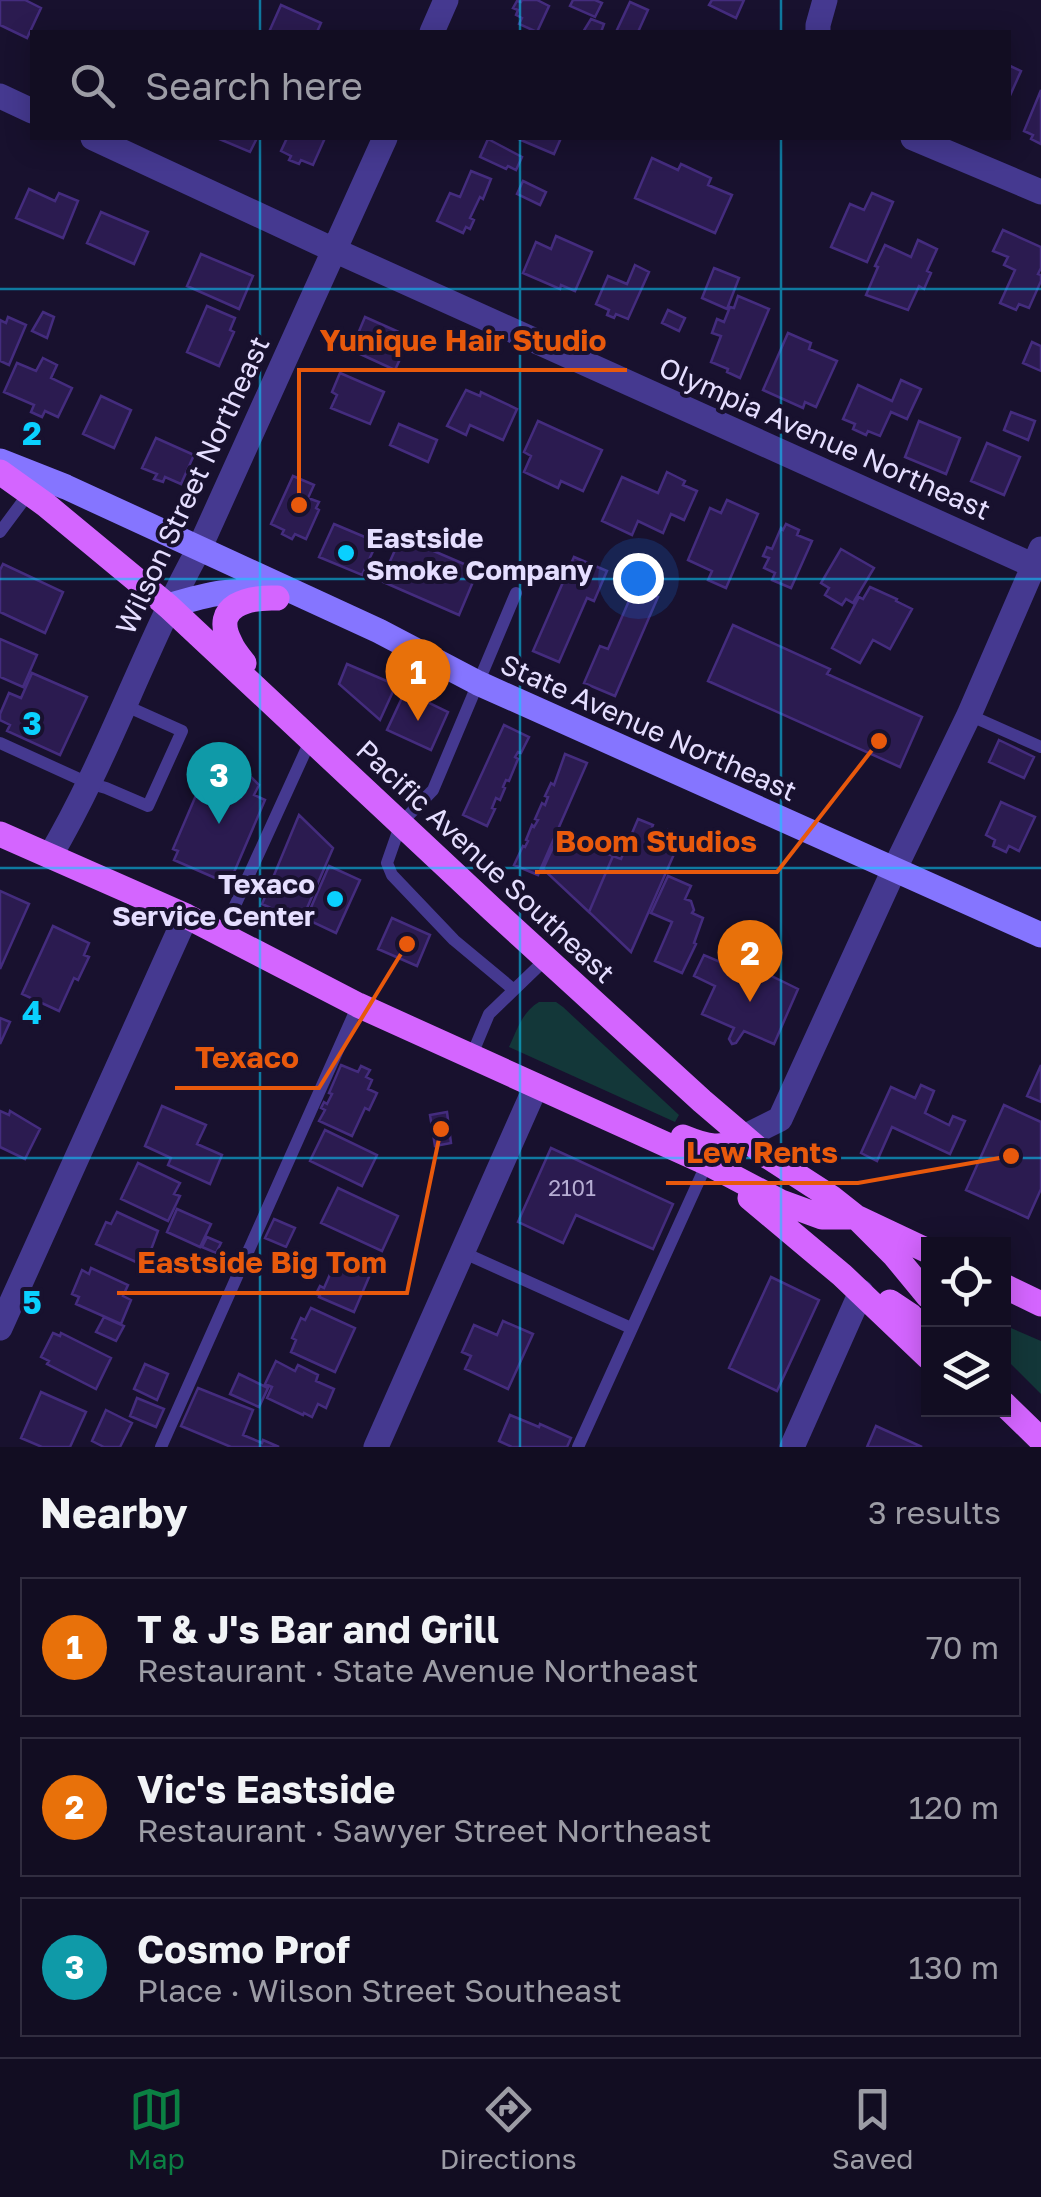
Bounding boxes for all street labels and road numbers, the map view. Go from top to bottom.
street label: Wilson Street Northeast [108,331,276,639]
street label: Olympia Avenue Northeast [654,350,996,526]
street label: State Avenue Northeast [496,647,802,807]
street label: Pacific Avenue Southeast [350,733,622,989]

